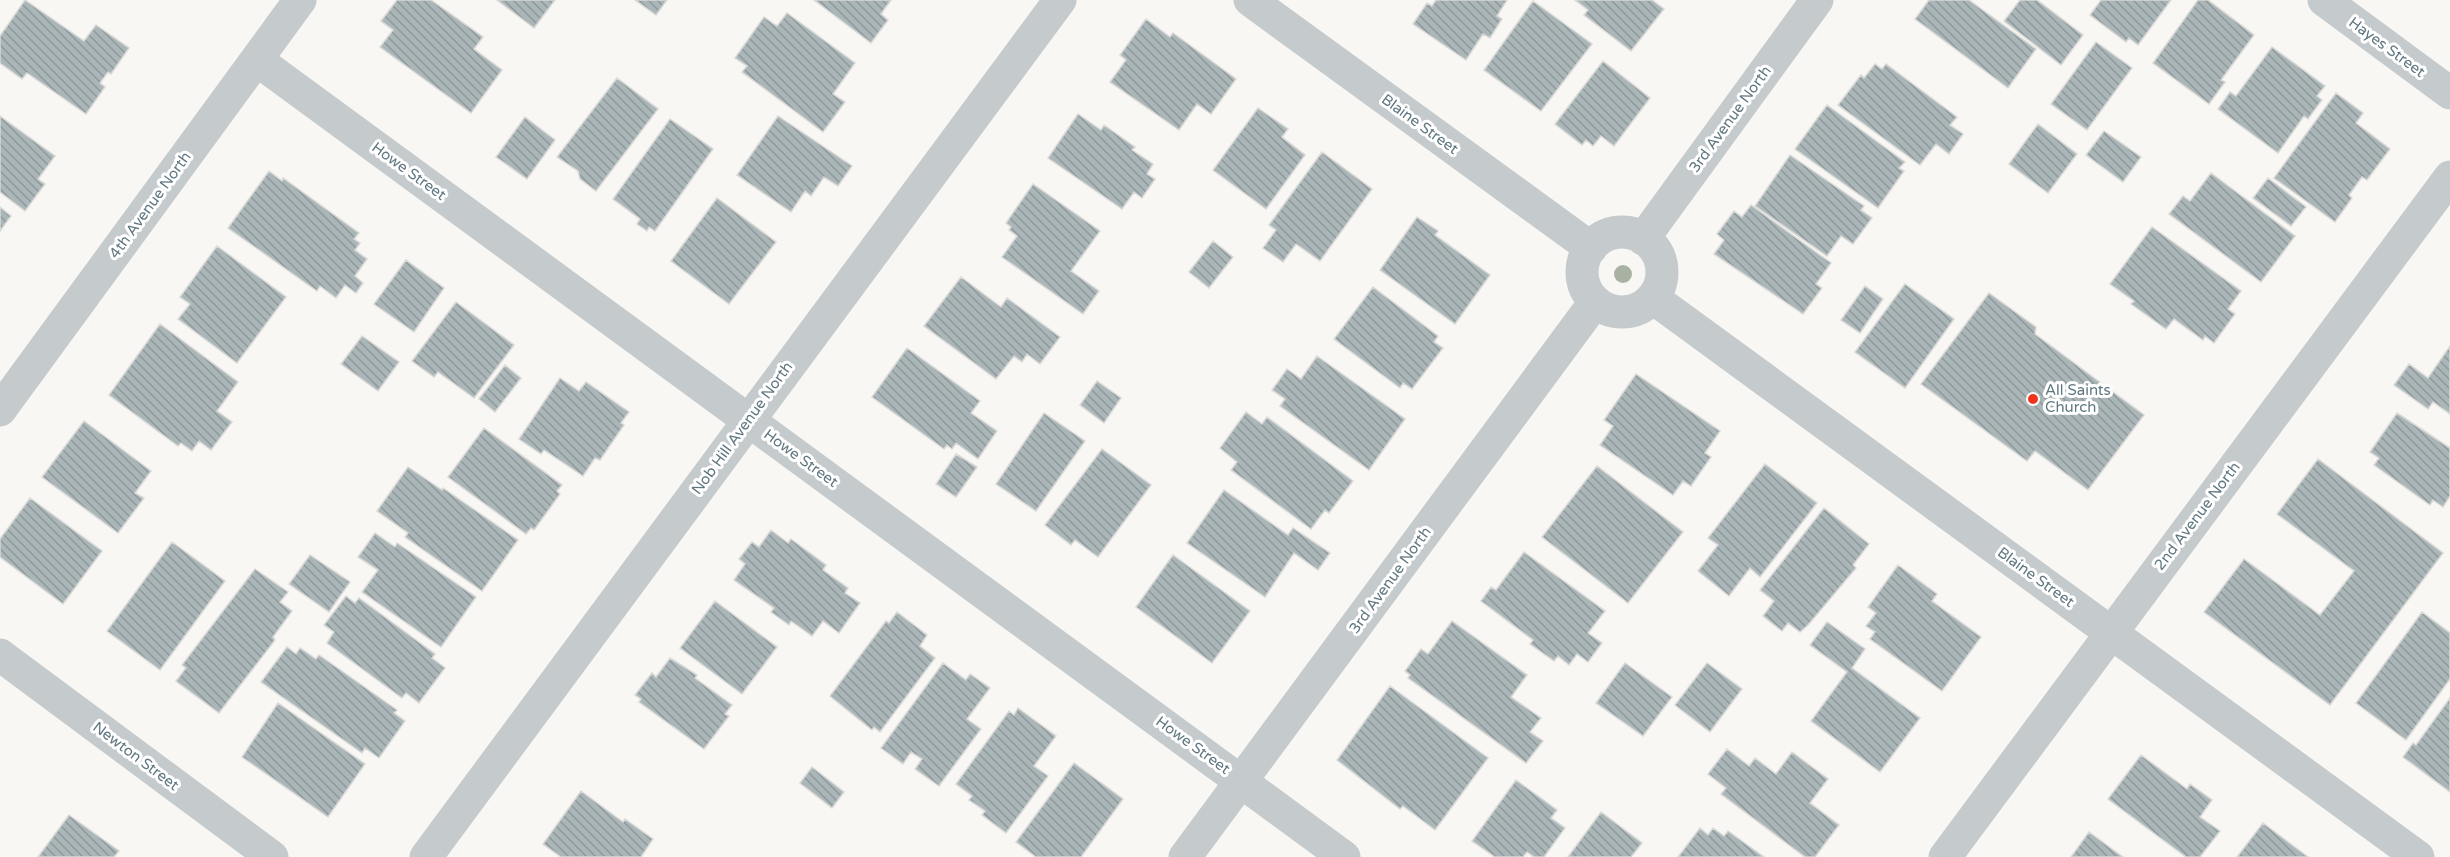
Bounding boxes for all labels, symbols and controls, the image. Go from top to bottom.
street label: Hayes Street [2345,13,2429,81]
street label: 3rd Avenue North [1685,62,1775,176]
street label: Blaine Street [1378,90,1462,158]
street label: Howe Street [368,138,450,204]
street label: 4th Avenue North [105,148,195,262]
street label: Nob Hill Avenue North [688,358,796,498]
place label: All Saints Church [2045,381,2111,416]
marker: All Saints Church [2026,392,2040,406]
street label: Howe Street [760,425,842,491]
street label: 2nd Avenue North [2150,458,2244,574]
street label: 3rd Avenue North [1345,523,1435,637]
street label: Blaine Street [1994,543,2078,611]
street label: Howe Street [1152,712,1234,778]
street label: Newton Street [89,718,183,794]

